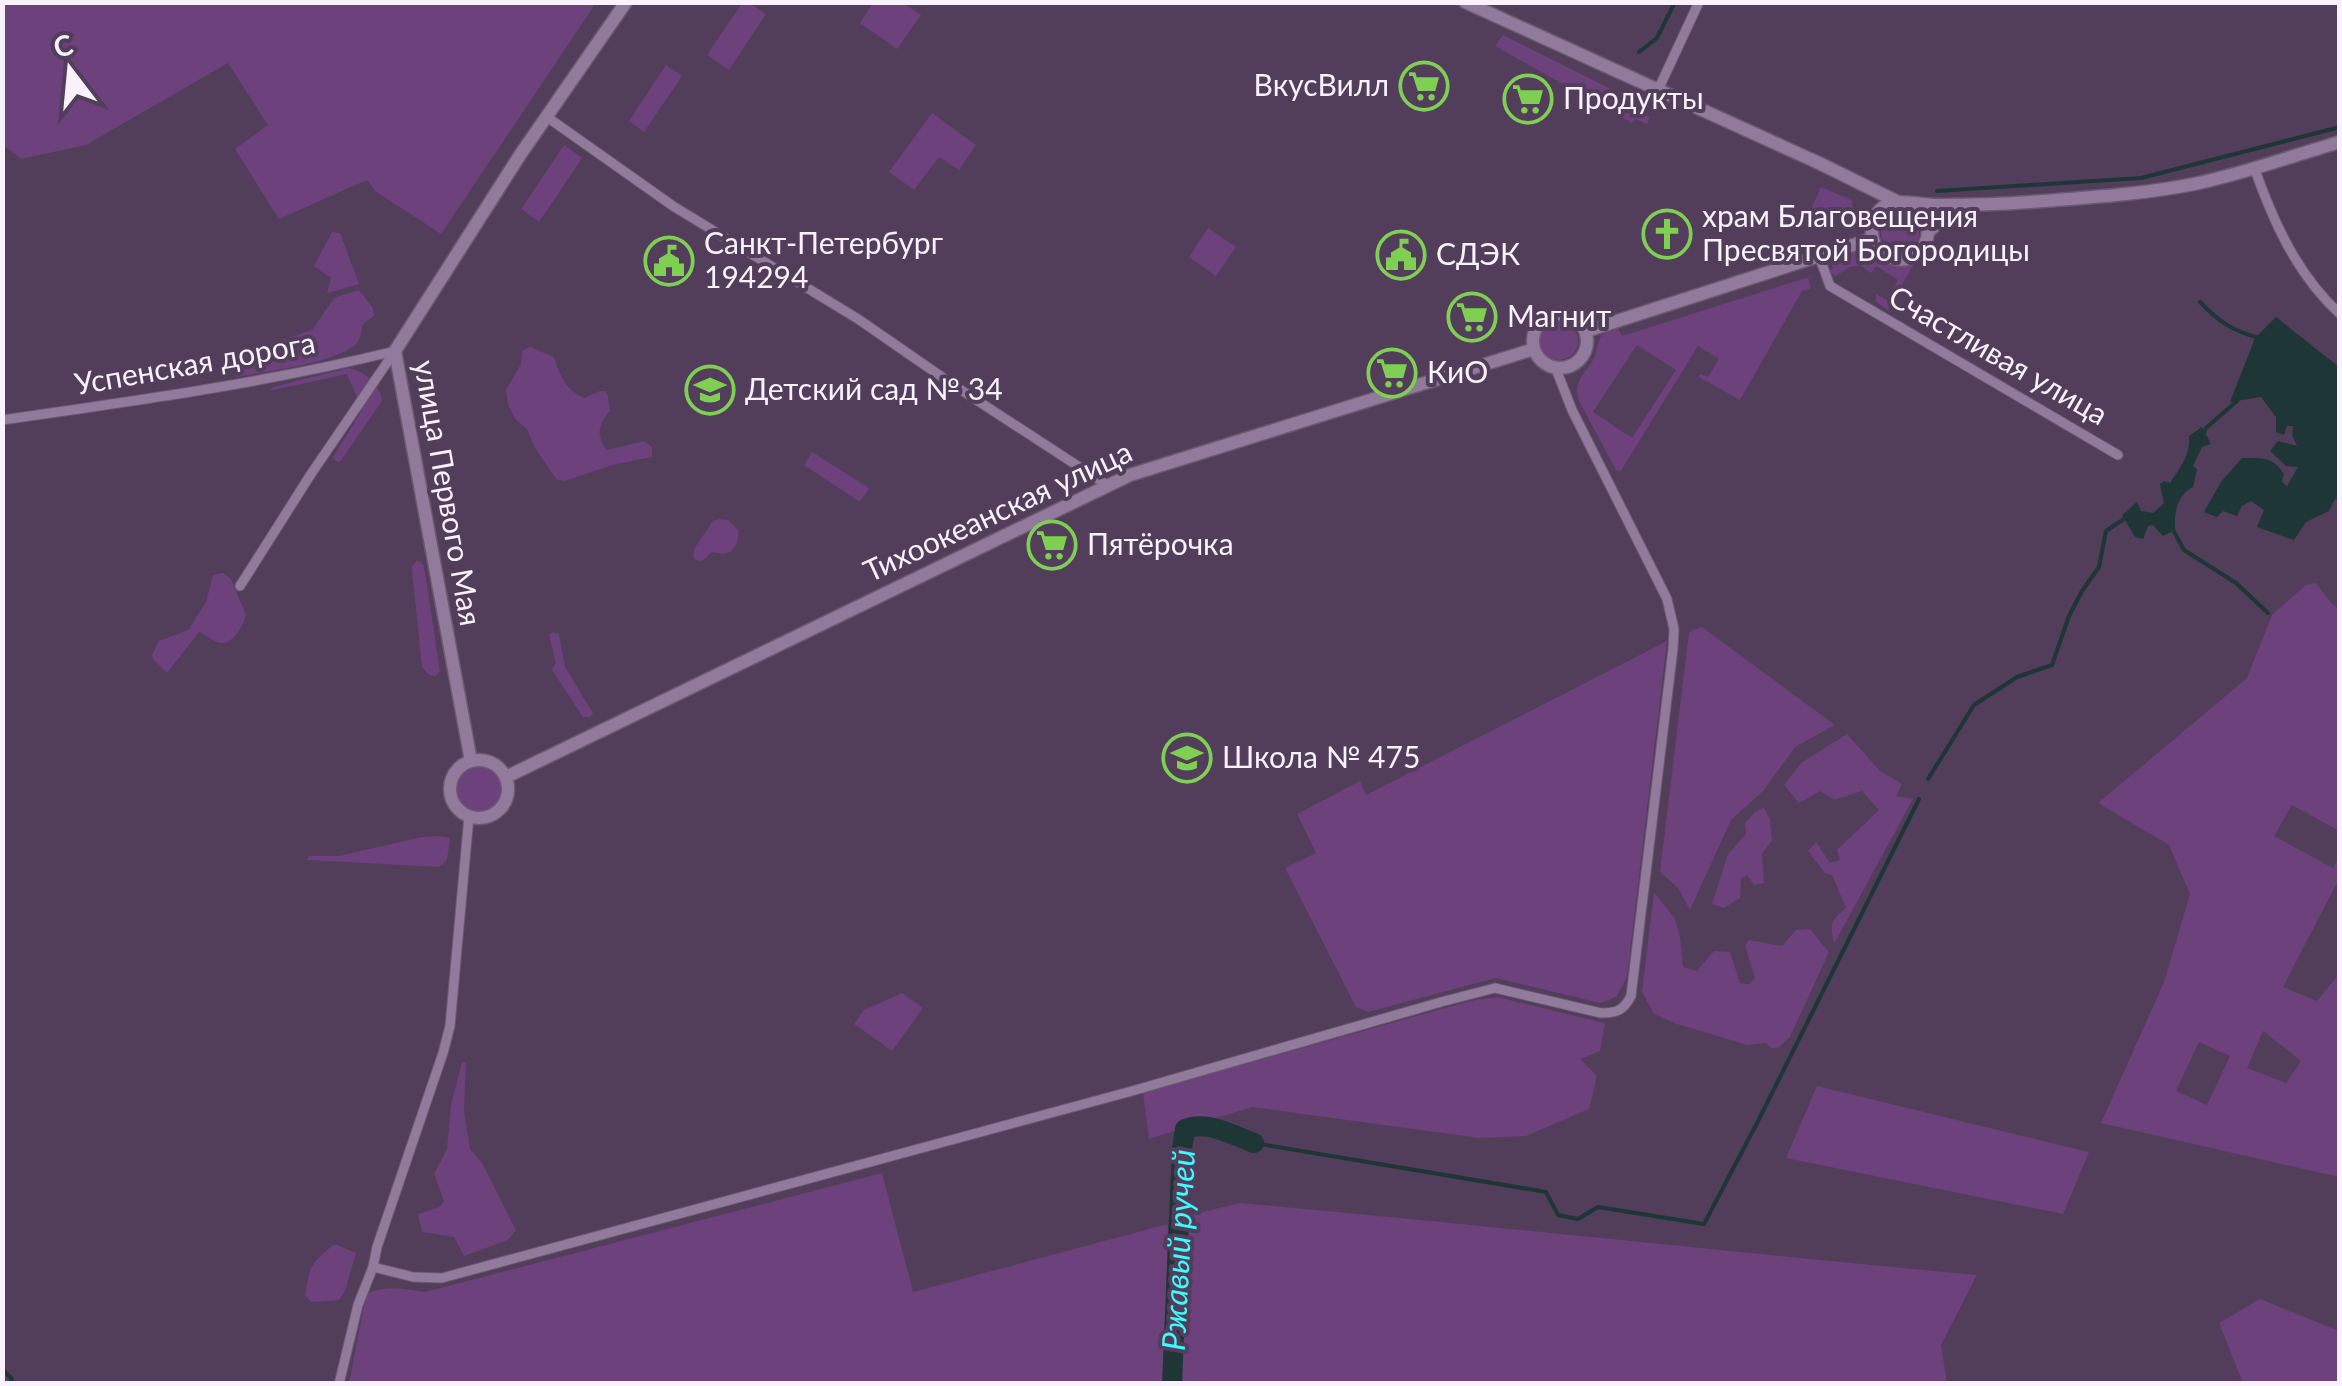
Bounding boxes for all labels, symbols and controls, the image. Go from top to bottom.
north arrow [20,20,120,120]
text: С [49,26,77,64]
supermarket icon: ВкусВилл [1398,60,1450,112]
place label: ВкусВилл [1254,66,1389,102]
supermarket icon: Продукты [1502,73,1554,125]
place label: Продукты [1563,79,1704,115]
place label: храм Благовещения Пресвятой Богородицы [1702,197,2030,267]
church icon: храм Благовещения Пресвятой Богородицы [1641,208,1693,260]
place label: Санкт-Петербург 194294 [704,224,943,294]
public building icon: СДЭК [1375,229,1427,281]
public building icon: Санкт-Петербург 194294 [643,235,695,287]
place label: СДЭК [1436,235,1520,271]
street label: Счастливая улица [1883,277,2115,432]
supermarket icon: Магнит [1446,291,1498,343]
place label: Магнит [1507,297,1611,333]
street label: Успенская дорога [72,323,318,401]
supermarket icon: КиО [1366,347,1418,399]
place label: КиО [1427,353,1488,389]
street label: улица Первого Мая [408,357,490,628]
school or university icon: Детский сад № 34 [684,364,736,416]
place label: Детский сад № 34 [745,370,1003,406]
street label: Тихоокеанская улица [857,432,1137,588]
supermarket icon: Пятёрочка [1026,519,1078,571]
place label: Пятёрочка [1087,525,1234,561]
school or university icon: Школа № 475 [1161,732,1213,784]
place label: Школа № 475 [1222,738,1420,774]
water label: Ржавый ручей [1153,1148,1202,1352]

